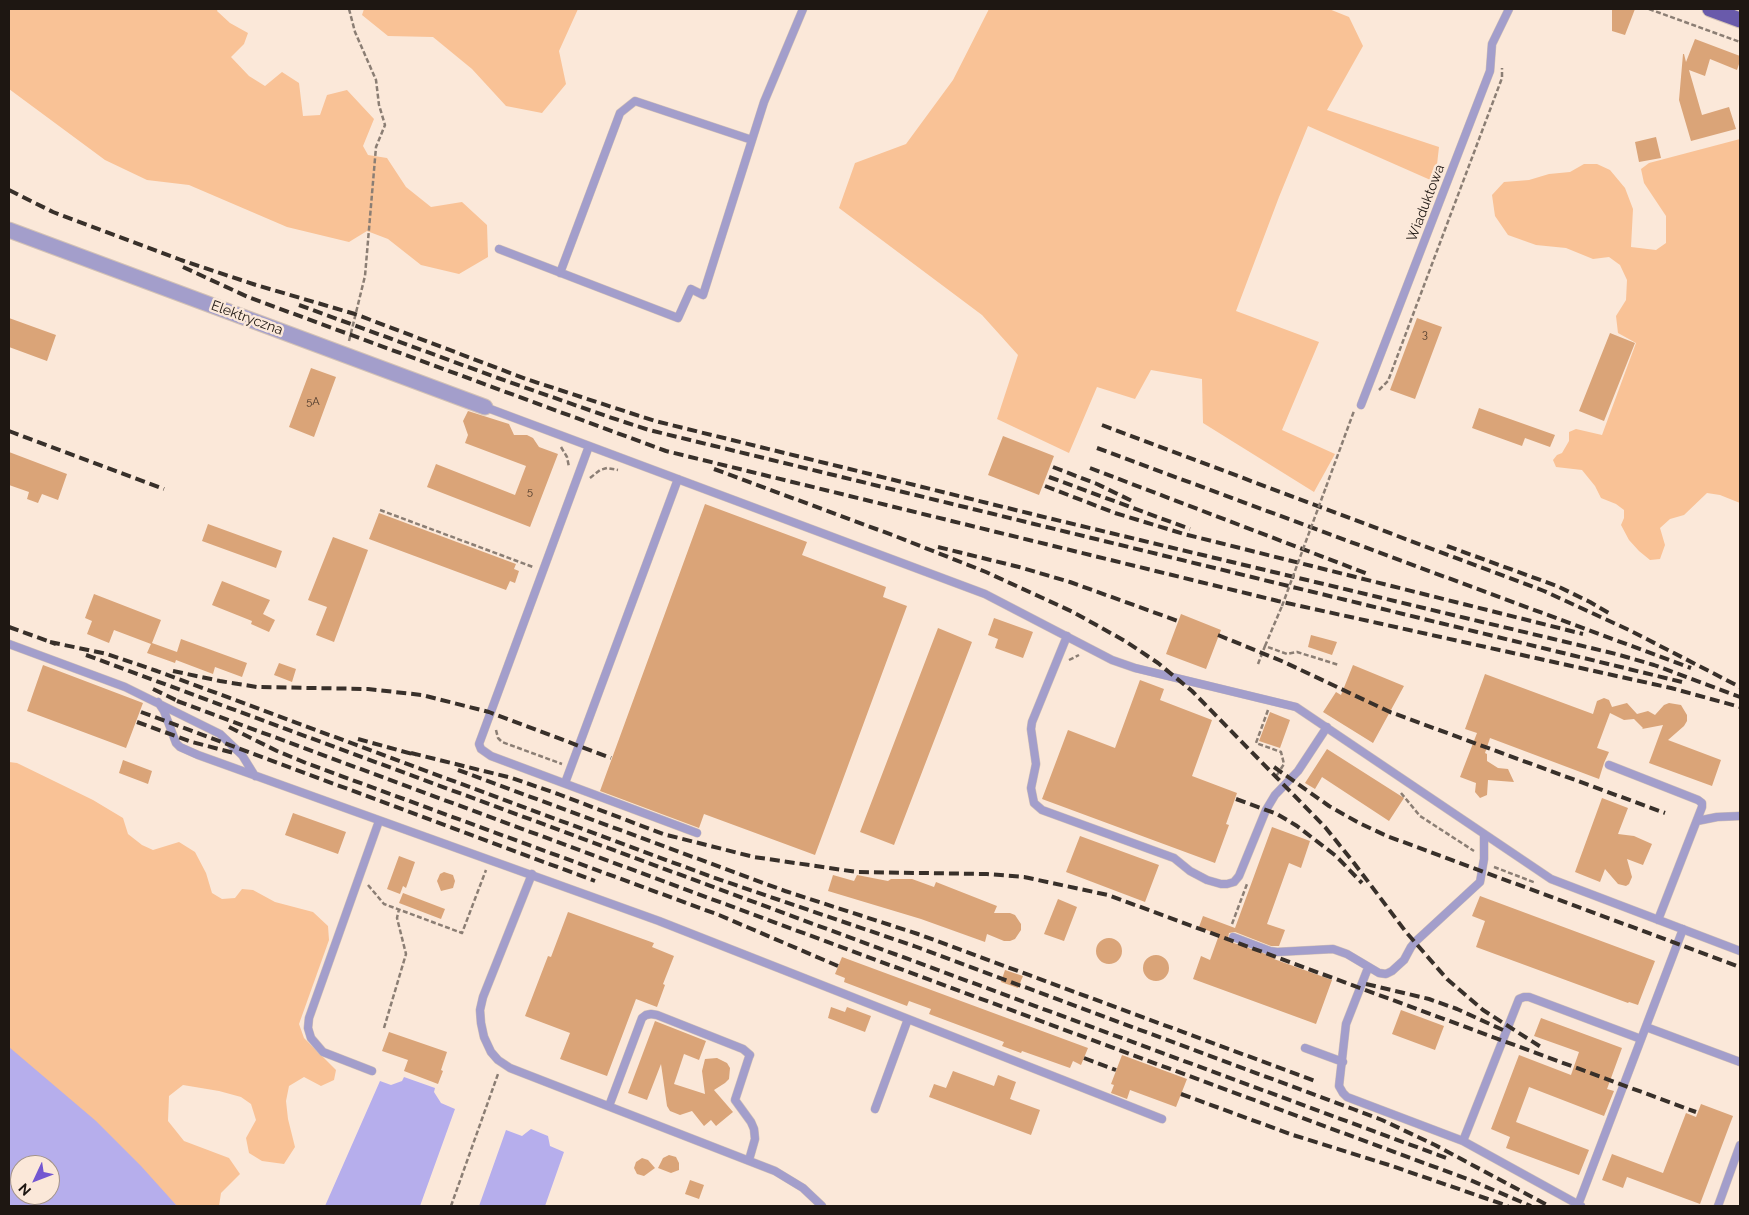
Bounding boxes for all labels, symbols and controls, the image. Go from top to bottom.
street label: Wiaduktowa [1404,162,1448,244]
street label: Elektryczna [209,297,285,339]
house number: 3 [1422,328,1428,342]
house number: 5A [306,395,320,409]
house number: 5 [527,485,533,499]
north arrow [10,1155,60,1205]
text: N [15,1180,34,1199]

